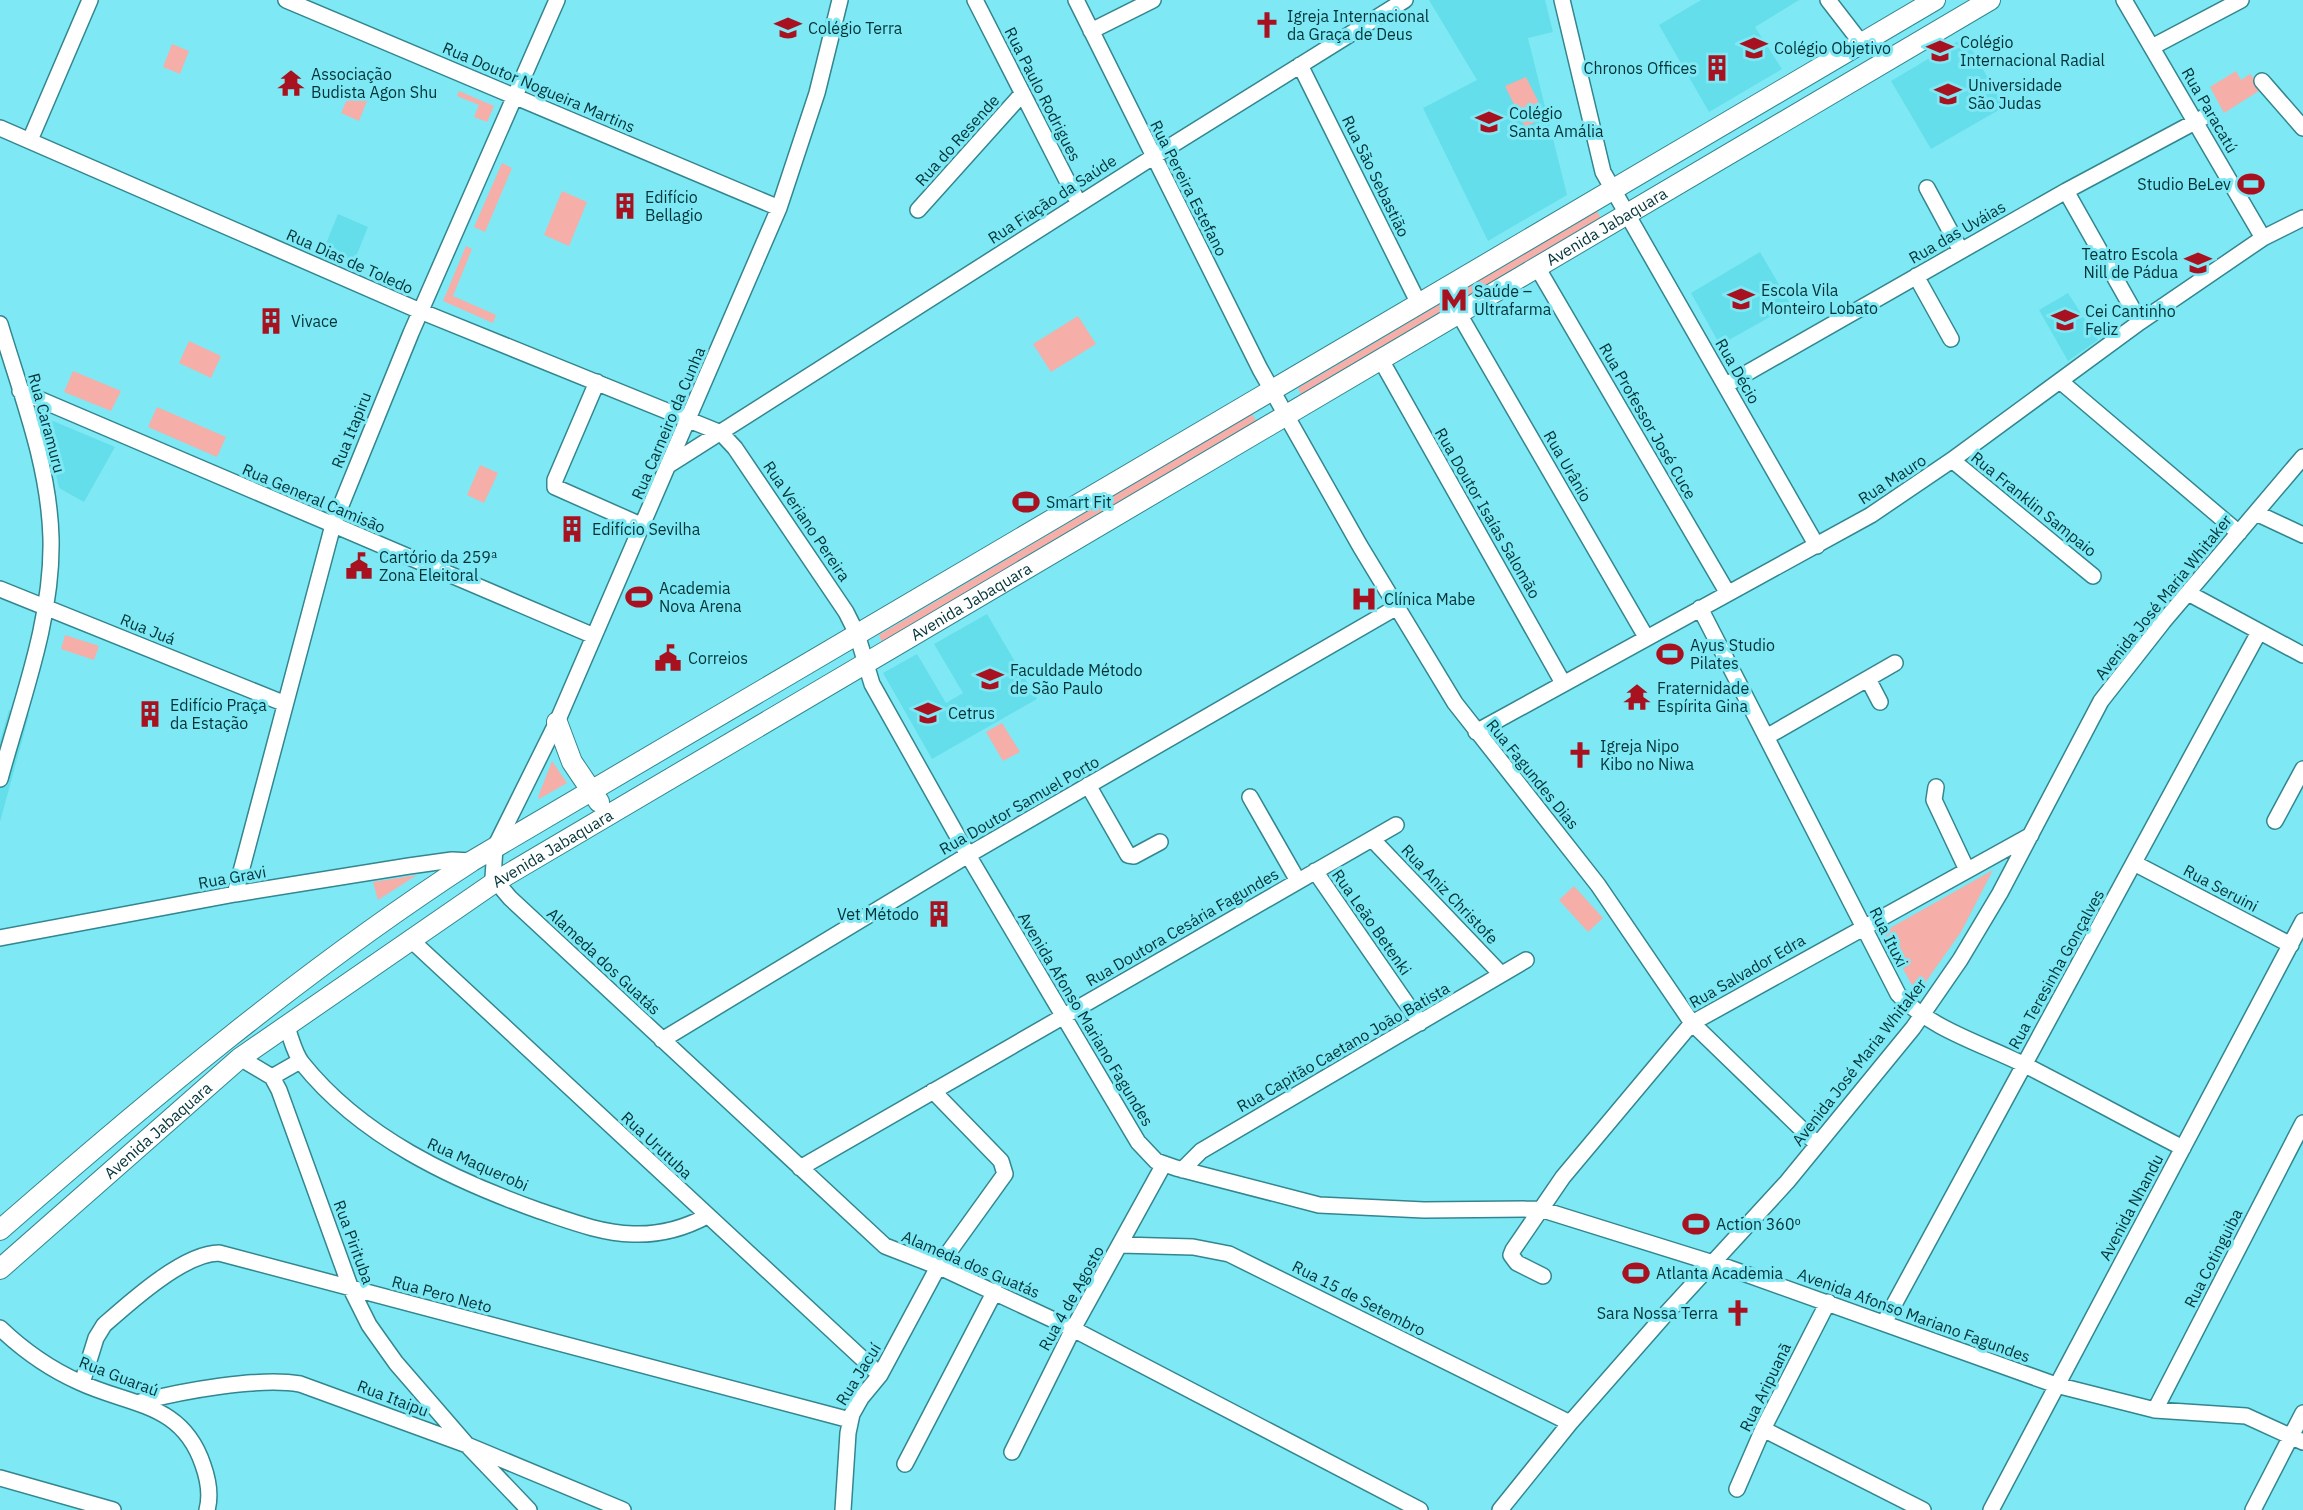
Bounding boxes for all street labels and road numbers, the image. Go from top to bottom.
street label: Rua Paulo Rodrigues [1000,23,1086,165]
street label: Rua Doutor Nogueira Martins [440,37,638,137]
street label: Rua Paracatú [2177,64,2243,156]
street label: Rua do Resende [911,90,1003,190]
street label: Rua São Sebastião [1338,112,1414,240]
street label: Rua Pereira Estefano [1146,117,1232,259]
street label: Rua Fiação da Saúde [984,150,1120,248]
street label: Avenida Jabaquara [1542,183,1671,270]
street label: Rua das Uváias [1905,196,2009,268]
street label: Rua Dias de Toledo [283,224,417,298]
street label: Rua Décio [1711,335,1765,407]
street label: Rua Professor José Cuce [1595,339,1701,503]
street label: Rua Carneiro da Cunha [627,343,709,502]
street label: Rua Caramuru [24,371,70,475]
street label: Rua Itapiru [327,389,375,471]
street label: Rua Doutor Isaías Salomão [1431,424,1545,602]
street label: Rua Urânio [1540,427,1596,505]
street label: Rua Franklin Sampaio [1967,447,2101,561]
street label: Rua Mauro [1854,450,1930,508]
street label: Rua Veriano Pereira [759,457,855,585]
street label: Rua General Camisão [239,459,389,537]
street label: Avenida José Maria Whitaker [2090,510,2236,684]
street label: Avenida Jabaquara [907,558,1035,645]
street label: Rua Juá [118,609,179,649]
street label: Rua Fagundes Dias [1483,715,1583,833]
street label: Rua Doutor Samuel Porto [936,751,1102,859]
street label: Avenida Jabaquara [488,805,617,892]
street label: Rua Aniz Christofe [1397,840,1503,948]
street label: Rua Seruini [2180,860,2262,916]
street label: Rua Gravi [196,861,268,893]
street label: Rua Doutora Cesária Fagundes [1082,863,1282,991]
street label: Rua Leão Betenki [1328,865,1416,979]
street label: Rua Teresinha Gonçalves [2004,886,2108,1052]
street label: Alameda dos Guatás [543,903,665,1019]
street label: Rua Ituxi [1865,904,1913,970]
street label: Avenida Afonso Mariano Fagundes [1014,908,1158,1130]
street label: Rua Salvador Edra [1685,929,1809,1012]
street label: Avenida José Maria Whitaker [1787,974,1931,1150]
street label: Rua Capitão Caetano João Batista [1233,978,1453,1116]
street label: Avenida Jabaquara [100,1077,216,1183]
street label: Rua Urutuba [617,1107,697,1183]
street label: Rua Maquerobi [424,1133,532,1195]
street label: Avenida Nhandu [2095,1150,2167,1264]
street label: Rua Pirituba [330,1197,379,1287]
street label: Rua Cotinguiba [2179,1205,2247,1311]
street label: Alameda dos Guatás [899,1226,1043,1302]
street label: Rua 4 de Agosto [1034,1242,1108,1354]
street label: Rua 15 de Setembro [1289,1256,1429,1340]
street label: Avenida Afonso Mariano Fagundes [1795,1264,2033,1366]
street label: Rua Pero Neto [390,1271,494,1317]
street label: Rua Jacuí [831,1339,885,1409]
street label: Rua Aripuanã [1735,1339,1795,1435]
street label: Rua Guaraú [76,1352,162,1400]
street label: Rua Itaipu [355,1375,431,1421]

